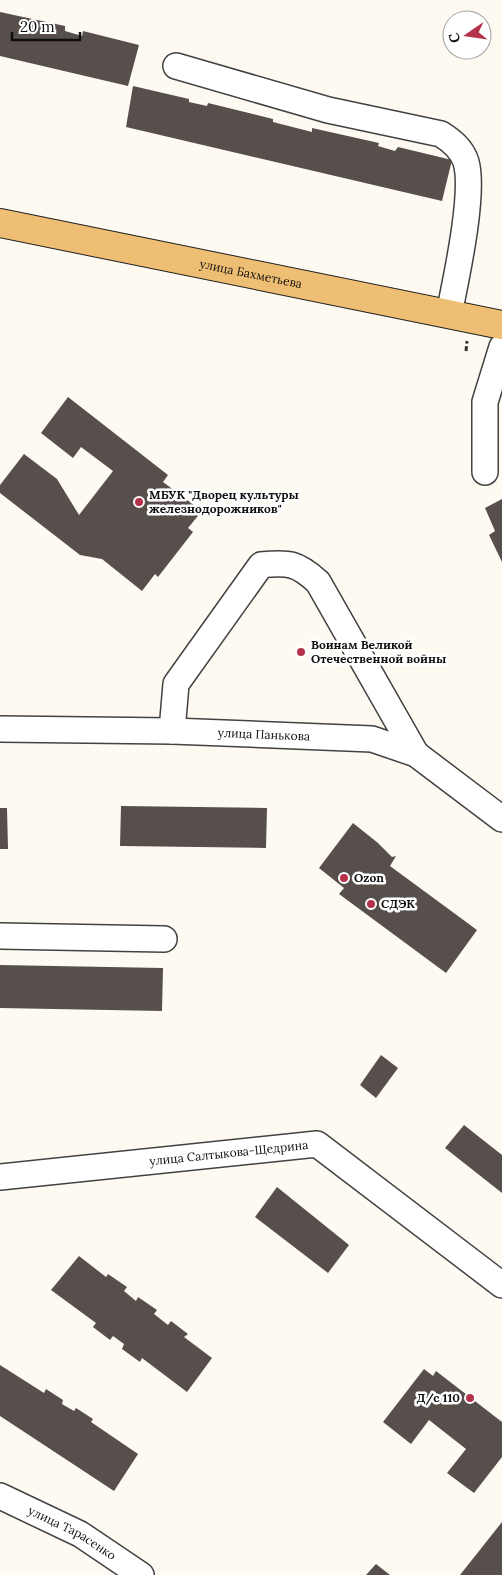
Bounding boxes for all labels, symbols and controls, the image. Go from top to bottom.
scale bar [12,10,80,42]
north arrow [442,10,492,60]
text: 20 m [20,17,55,36]
text: С [444,31,464,45]
street label: улица Бахметьева [198,256,304,291]
place label: МБУК "Дворец культуры железнодорожников" [149,487,299,516]
marker: МБУК "Дворец культуры железнодорожников" [133,496,145,508]
place label: Воинам Великой Отечественной войны [311,637,446,666]
marker: Воинам Великой Отечественной войны [295,646,307,658]
street label: улица Панькова [217,725,310,744]
place label: Ozon [354,870,384,885]
marker: Ozon [338,872,350,884]
place label: СДЭК [381,896,415,911]
marker: СДЭК [365,898,377,910]
street label: улица Салтыкова-Щедрина [148,1137,309,1168]
place label: Д/с 110 [417,1390,460,1406]
marker: Д/с 110 [464,1392,476,1404]
street label: улица Тарасенко [26,1502,119,1563]

